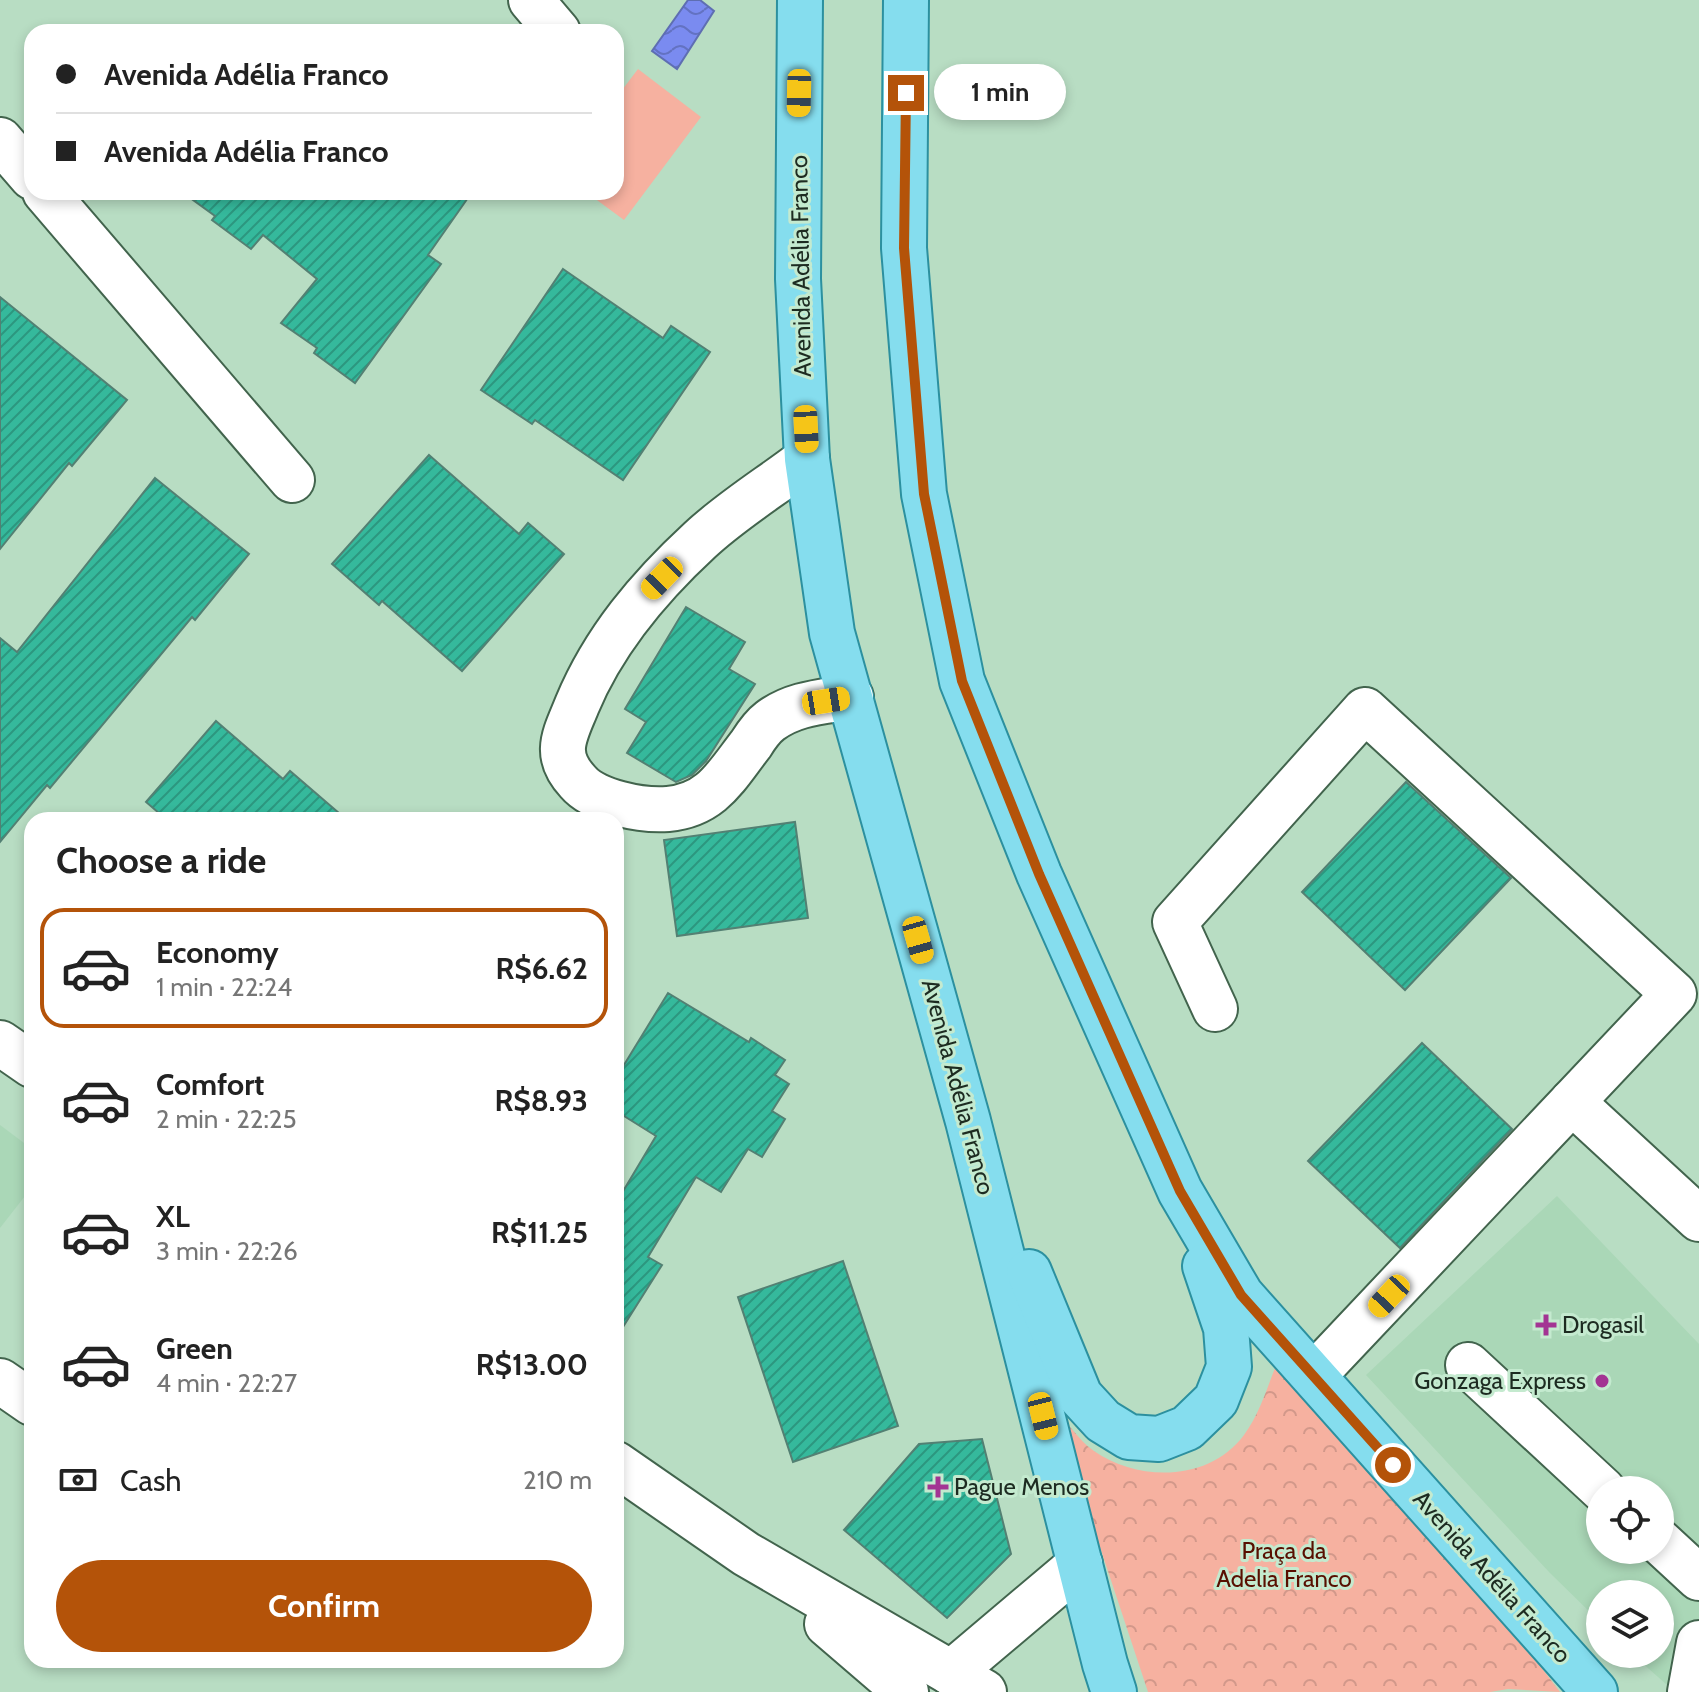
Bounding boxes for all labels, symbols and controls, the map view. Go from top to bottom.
text: Avenida Adélia Franco [104,56,389,93]
callout: 1 min [934,65,1066,121]
car [787,69,811,117]
route end [888,75,924,111]
text: 1 min [971,76,1029,108]
text: Avenida Adélia Franco [104,133,389,170]
street label: Avenida Adélia Franco [784,155,817,377]
car [793,404,819,454]
car [637,552,687,604]
car [800,685,852,717]
text: Choose a ride [56,838,266,882]
car [900,914,936,966]
icon: car [60,932,132,1004]
text: Economy [156,934,279,971]
text: R$6.62 [496,950,588,987]
text: 1 min · 22:24 [156,971,292,1003]
street label: Avenida Adélia Franco [916,976,1001,1198]
icon: car [60,1064,132,1136]
text: Comfort [156,1066,264,1103]
text: R$8.93 [494,1082,588,1119]
text: 2 min · 22:25 [156,1103,297,1135]
icon: car [60,1196,132,1268]
text: XL [156,1198,190,1235]
text: R$11.25 [491,1214,588,1251]
text: 3 min · 22:26 [156,1235,298,1267]
car [1364,1270,1414,1322]
place label: Drogasil [1562,1310,1644,1339]
marker: Drogasil [1537,1316,1555,1334]
icon: car [60,1328,132,1400]
text: Green [156,1330,233,1367]
text: R$13.00 [476,1346,588,1383]
place label: Gonzaga Express [1414,1366,1586,1395]
text: 4 min · 22:27 [156,1367,297,1399]
marker: Gonzaga Express [1593,1372,1611,1390]
car [1026,1390,1060,1442]
route start [1375,1447,1411,1483]
icon: cash [56,1458,100,1502]
text: Cash [120,1462,182,1499]
text: 210 m [523,1464,592,1496]
place label: Pague Menos [954,1472,1089,1501]
map controls [1586,1476,1674,1668]
button: locate [1586,1476,1674,1564]
marker: Pague Menos [929,1478,947,1496]
street label: Avenida Adélia Franco [1407,1484,1577,1669]
park label: Praça da Adelia Franco [1216,1536,1352,1593]
button: Confirm [56,1560,592,1652]
button: layers [1586,1580,1674,1668]

